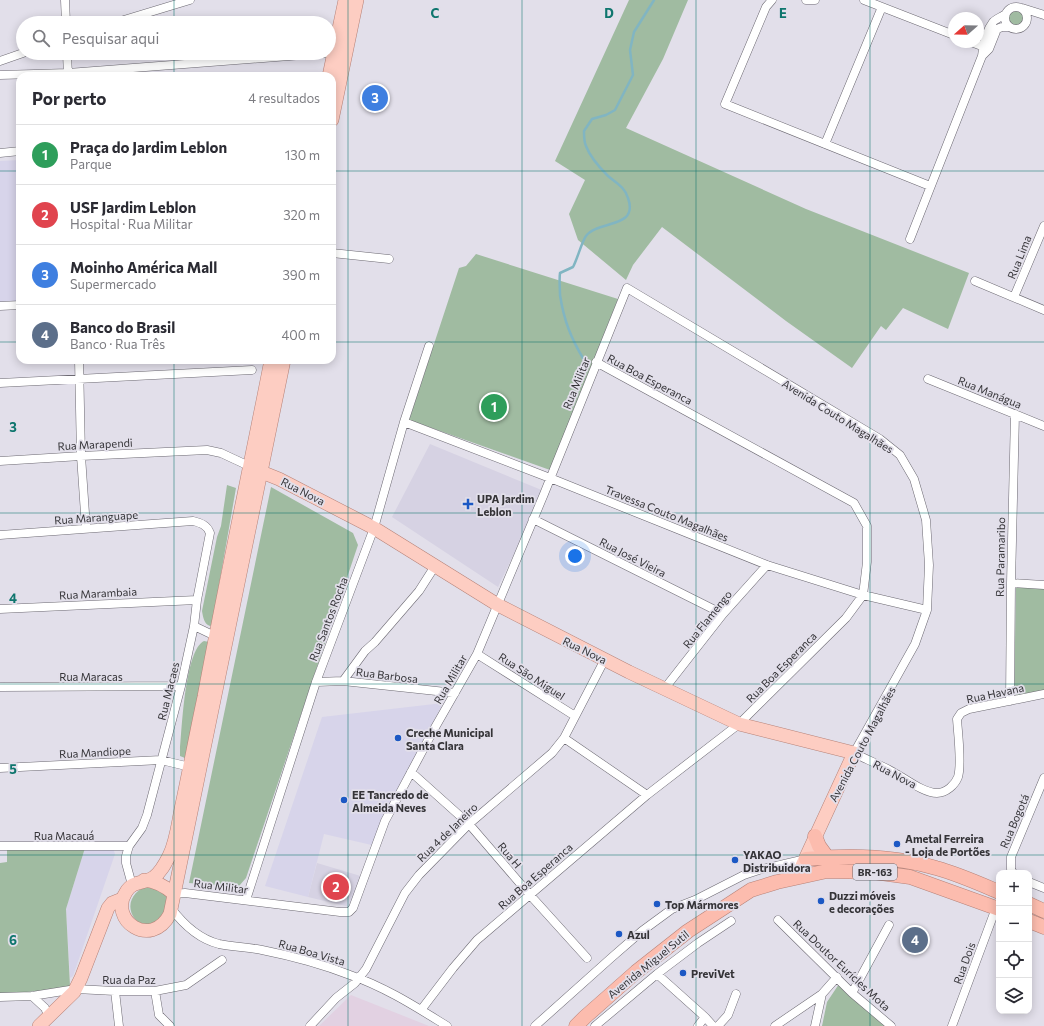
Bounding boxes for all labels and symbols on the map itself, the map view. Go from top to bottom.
text: C [431,5,440,21]
text: D [604,5,614,21]
text: E [779,5,787,21]
north arrow [948,12,984,48]
pin: 3 [362,83,388,113]
street label: Rua Lima [1004,233,1034,281]
street label: Rua Boa Esperanca [605,351,695,407]
street label: Rua Militar [560,355,593,411]
street label: Rua Manágua [956,373,1024,411]
street label: Avenida Couto Magalhães [780,376,896,456]
pin: 1 [481,392,507,422]
text: 3 [9,419,17,435]
street label: Rua Marapendi [57,436,133,452]
street label: Rua Nova [279,474,327,508]
street label: Travessa Couto Magalhães [603,482,731,544]
place label: UPA Jardim Leblon [477,492,535,518]
marker: UPA Jardim Leblon [462,498,474,510]
street label: Rua Maranguape [54,508,139,526]
street label: Rua Paramaribo [993,517,1007,597]
street label: Rua José Vieira [597,535,668,580]
your location [565,546,585,566]
street label: Rua Santos Rocha [306,575,350,663]
street label: Rua Marambaia [59,584,137,602]
street label: Rua Flamengo [680,587,734,650]
text: 4 [9,590,17,606]
street label: Rua Boa Esperanca [743,629,819,705]
street label: Rua Nova [561,634,609,666]
street label: Rua São Miguel [496,650,568,702]
street label: Rua Militar [431,651,470,706]
street label: Rua Macaes [154,661,182,721]
street label: Rua Barbosa [355,665,419,685]
street label: Rua Maracas [59,670,123,683]
street label: Rua Havana [965,681,1025,705]
street label: Avenida Couto Magalhães [826,684,898,804]
place label: Creche Municipal Santa Clara [406,726,493,752]
marker: Creche Municipal Santa Clara [393,733,403,743]
street label: Rua Mandiope [59,744,131,760]
street label: Rua Nova [871,757,919,791]
text: 5 [9,761,17,777]
place label: EE Tancredo de Almeida Neves [352,788,429,814]
street label: Rua Bogotá [997,792,1031,850]
marker: EE Tancredo de Almeida Neves [339,795,349,805]
street label: Rua 4 de Janeiro [414,800,481,865]
street label: Rua Macauá [34,829,94,842]
place label: Ametal Ferreira - Loja de Portões [905,832,990,858]
street label: Rua H [496,839,524,871]
marker: Ametal Ferreira - Loja de Portões [892,839,902,849]
street label: Rua Boa Esperanca [495,840,575,912]
place label: YAKAO Distribuidora [743,848,811,874]
marker: YAKAO Distribuidora [730,855,740,865]
road number: BR-163 [853,864,897,880]
pin: 2 [323,872,349,902]
street label: Rua Militar [193,876,250,896]
place label: Duzzi móveis e decorações [829,889,896,915]
marker: Duzzi móveis e decorações [816,896,826,906]
place label: Top Mármores [665,898,739,911]
marker: Top Mármores [652,899,662,909]
street label: Rua Doutor Eurícles Mota [791,917,893,1013]
pin: 4 [902,925,928,955]
street label: Avenida Miguel Sutil [605,927,691,1001]
place label: Azul [627,928,650,941]
marker: Azul [614,929,624,939]
text: 6 [9,932,17,948]
street label: Rua Boa Vista [277,936,347,968]
street label: Rua Dois [950,940,978,986]
place label: PreviVet [691,967,735,980]
marker: PreviVet [678,968,688,978]
street label: Rua da Paz [102,973,156,986]

